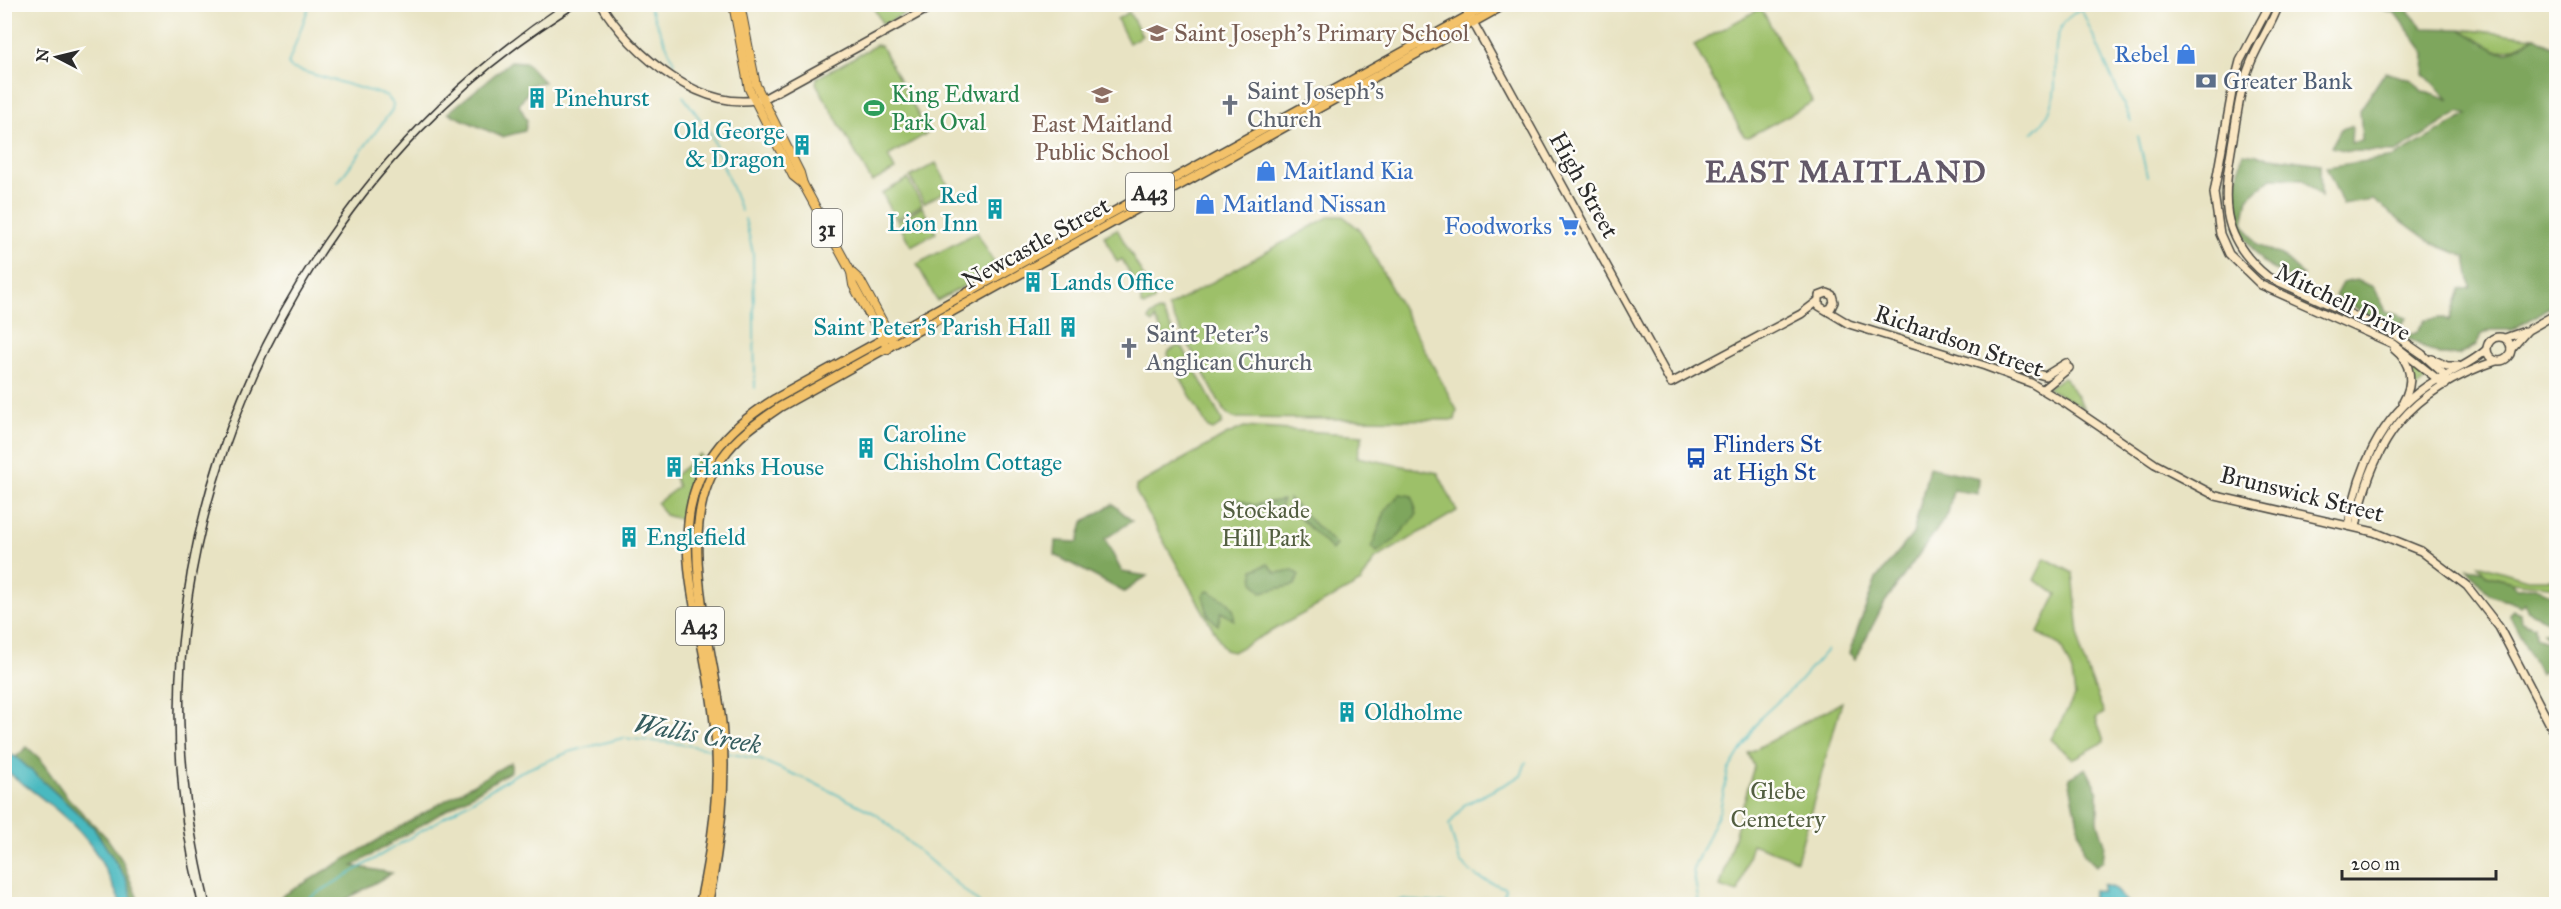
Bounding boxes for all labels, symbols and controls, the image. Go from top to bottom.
place label: Saint Joseph's Primary School [1174,18,1470,48]
school or university icon: Saint Joseph's Primary School [1145,21,1169,45]
north arrow [27,27,87,87]
place label: Rebel [2114,39,2169,69]
shop icon: Rebel [2174,42,2198,66]
text: N [32,47,53,63]
place label: Greater Bank [2223,66,2353,96]
bank icon: Greater Bank [2194,69,2218,93]
place label: Saint Joseph's Church [1247,76,1384,134]
place label: King Edward Park Oval [891,79,1020,137]
place label: Pinehurst [554,83,650,113]
school or university icon: East Maitland Public School [1090,83,1114,107]
building icon: Pinehurst [525,86,549,110]
church icon: Saint Joseph's Church [1218,93,1242,117]
sports icon: King Edward Park Oval [862,96,886,120]
place label: East Maitland Public School [1031,109,1173,167]
place label: Old George & Dragon [673,116,785,174]
street label: High Street [1543,127,1626,244]
building icon: Old George & Dragon [790,133,814,157]
district label: EAST MAITLAND [1705,154,1987,190]
place label: Maitland Kia [1283,156,1414,186]
shop icon: Maitland Kia [1254,159,1278,183]
road number: A43 [1126,173,1174,211]
place label: Red Lion Inn [887,180,978,238]
place label: Maitland Nissan [1222,189,1386,219]
street label: Newcastle Street [957,190,1116,296]
shop icon: Maitland Nissan [1193,192,1217,216]
building icon: Red Lion Inn [983,197,1007,221]
road number: 31 [812,209,842,247]
place label: Foodworks [1444,211,1552,241]
supermarket icon: Foodworks [1557,214,1581,238]
street label: Mitchell Drive [2270,256,2416,348]
place label: Lands Office [1050,267,1174,297]
building icon: Lands Office [1021,270,1045,294]
street label: Richardson Street [1871,298,2048,384]
place label: Saint Peter's Parish Hall [813,312,1052,342]
building icon: Saint Peter's Parish Hall [1056,315,1080,339]
place label: Saint Peter's Anglican Church [1145,319,1312,377]
church icon: Saint Peter's Anglican Church [1117,336,1141,360]
place label: Caroline Chisholm Cottage [883,419,1062,477]
place label: Flinders St at High St [1713,429,1823,487]
building icon: Caroline Chisholm Cottage [854,436,878,460]
bus stop icon: Flinders St at High St [1684,446,1708,470]
place label: Hanks House [691,452,824,482]
building icon: Hanks House [662,455,686,479]
street label: Brunswick Street [2217,459,2387,529]
park label: Stockade Hill Park [1222,495,1311,553]
place label: Englefield [646,522,746,552]
building icon: Englefield [617,525,641,549]
road number: A43 [676,607,724,645]
place label: Oldholme [1364,697,1463,727]
building icon: Oldholme [1335,700,1359,724]
water label: Wallis Creek [632,707,764,761]
park label: Glebe Cemetery [1730,776,1826,834]
scale bar [2342,843,2496,881]
text: 200 m [2351,853,2400,875]

